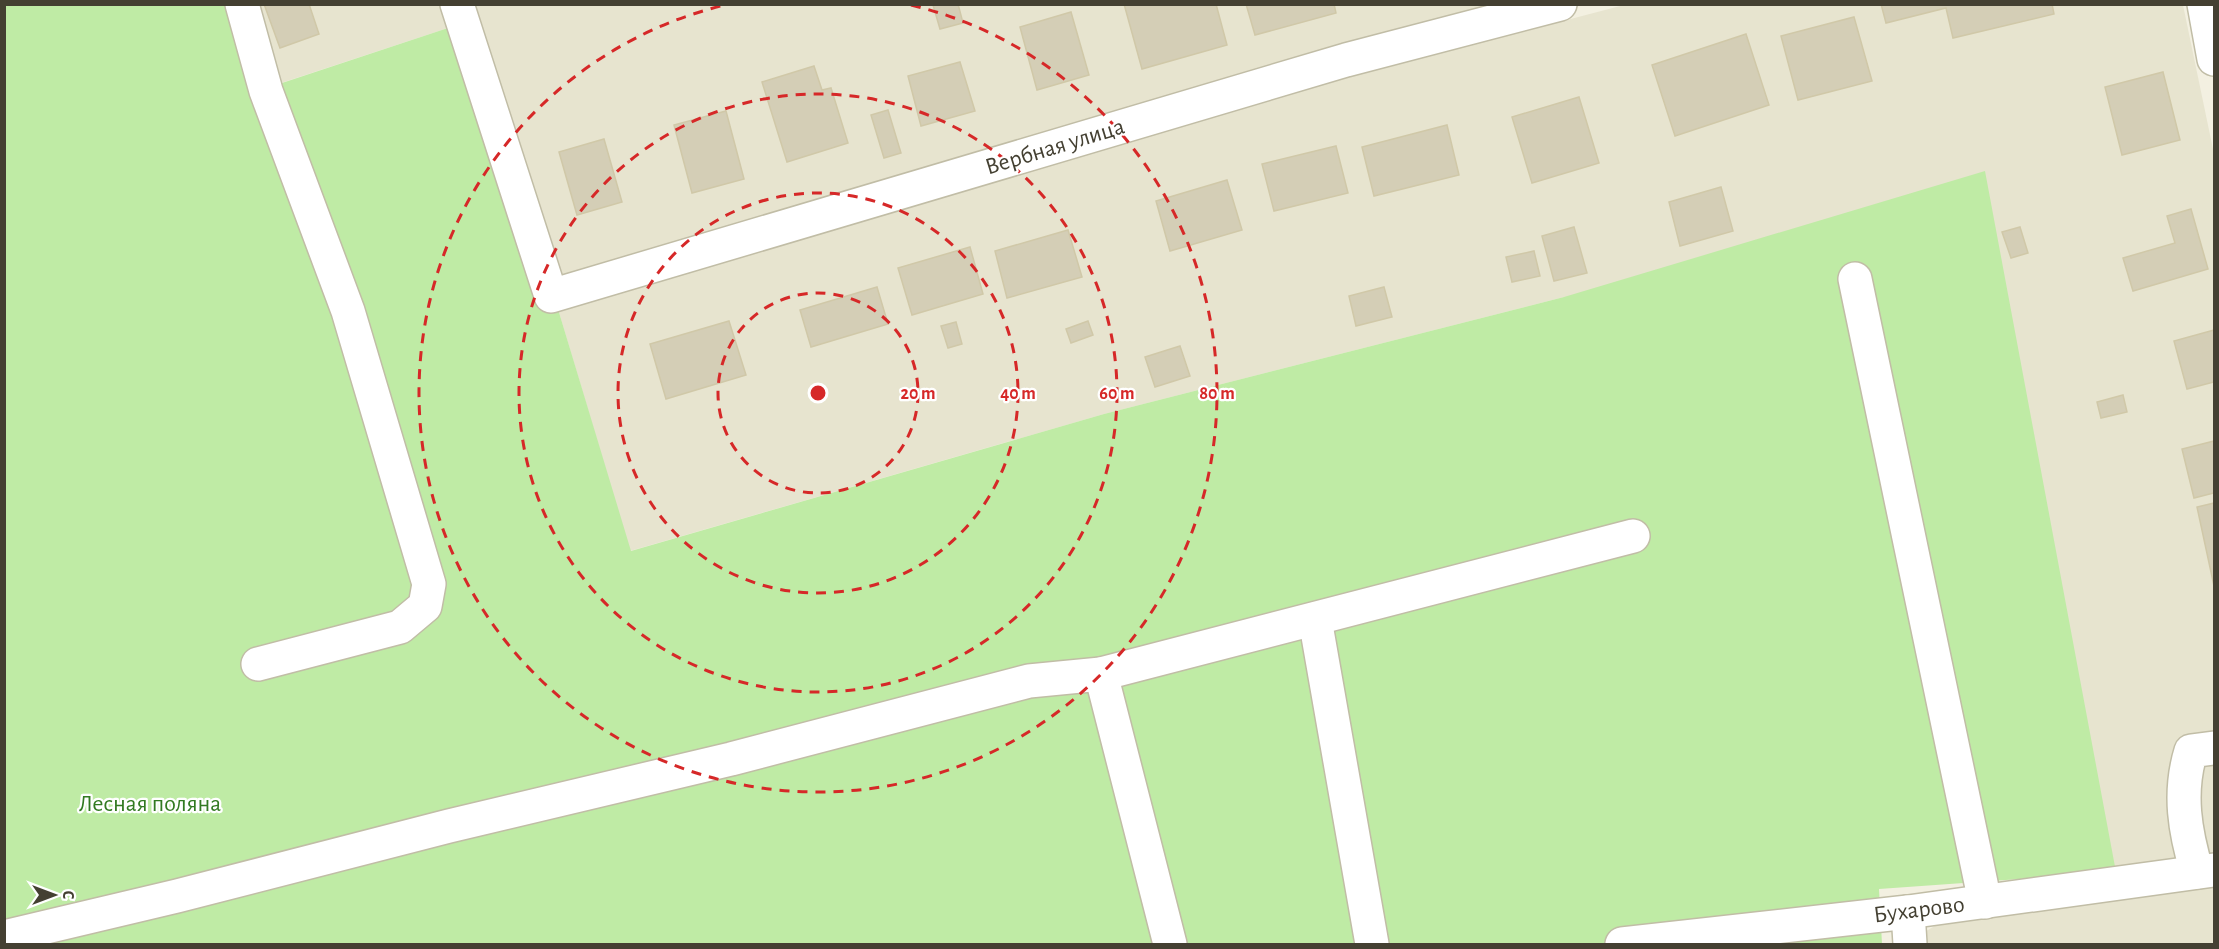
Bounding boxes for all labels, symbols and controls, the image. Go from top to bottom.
street label: Вербная улица [983,114,1127,180]
centre of rings [808,383,828,403]
text: 20 m [900,385,936,403]
text: 40 m [1000,385,1036,403]
text: 60 m [1099,385,1135,403]
text: 80 m [1199,385,1235,403]
park label: Лесная поляна [79,792,221,816]
north arrow [24,865,84,925]
text: С [60,891,76,900]
street label: Бухарово [1872,893,1966,927]

